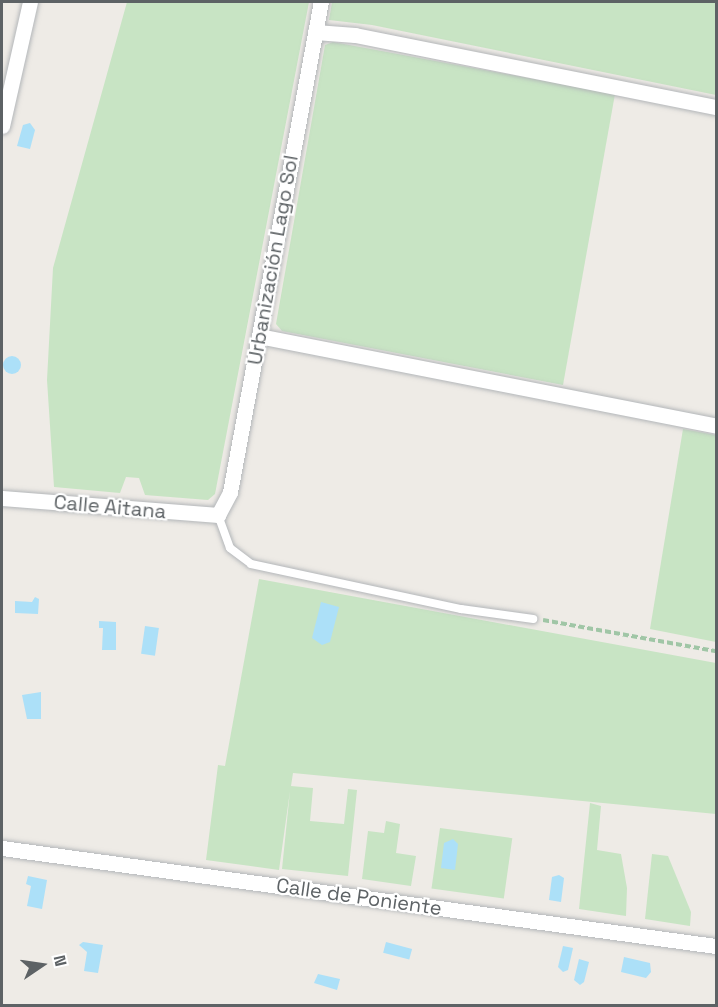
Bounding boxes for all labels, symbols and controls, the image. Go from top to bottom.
street label: Urbanización Lago Sol [243,153,303,367]
street label: Calle Aitana [53,490,167,524]
street label: Calle de Poniente [275,874,443,920]
north arrow [12,935,72,995]
text: N [49,953,71,968]

